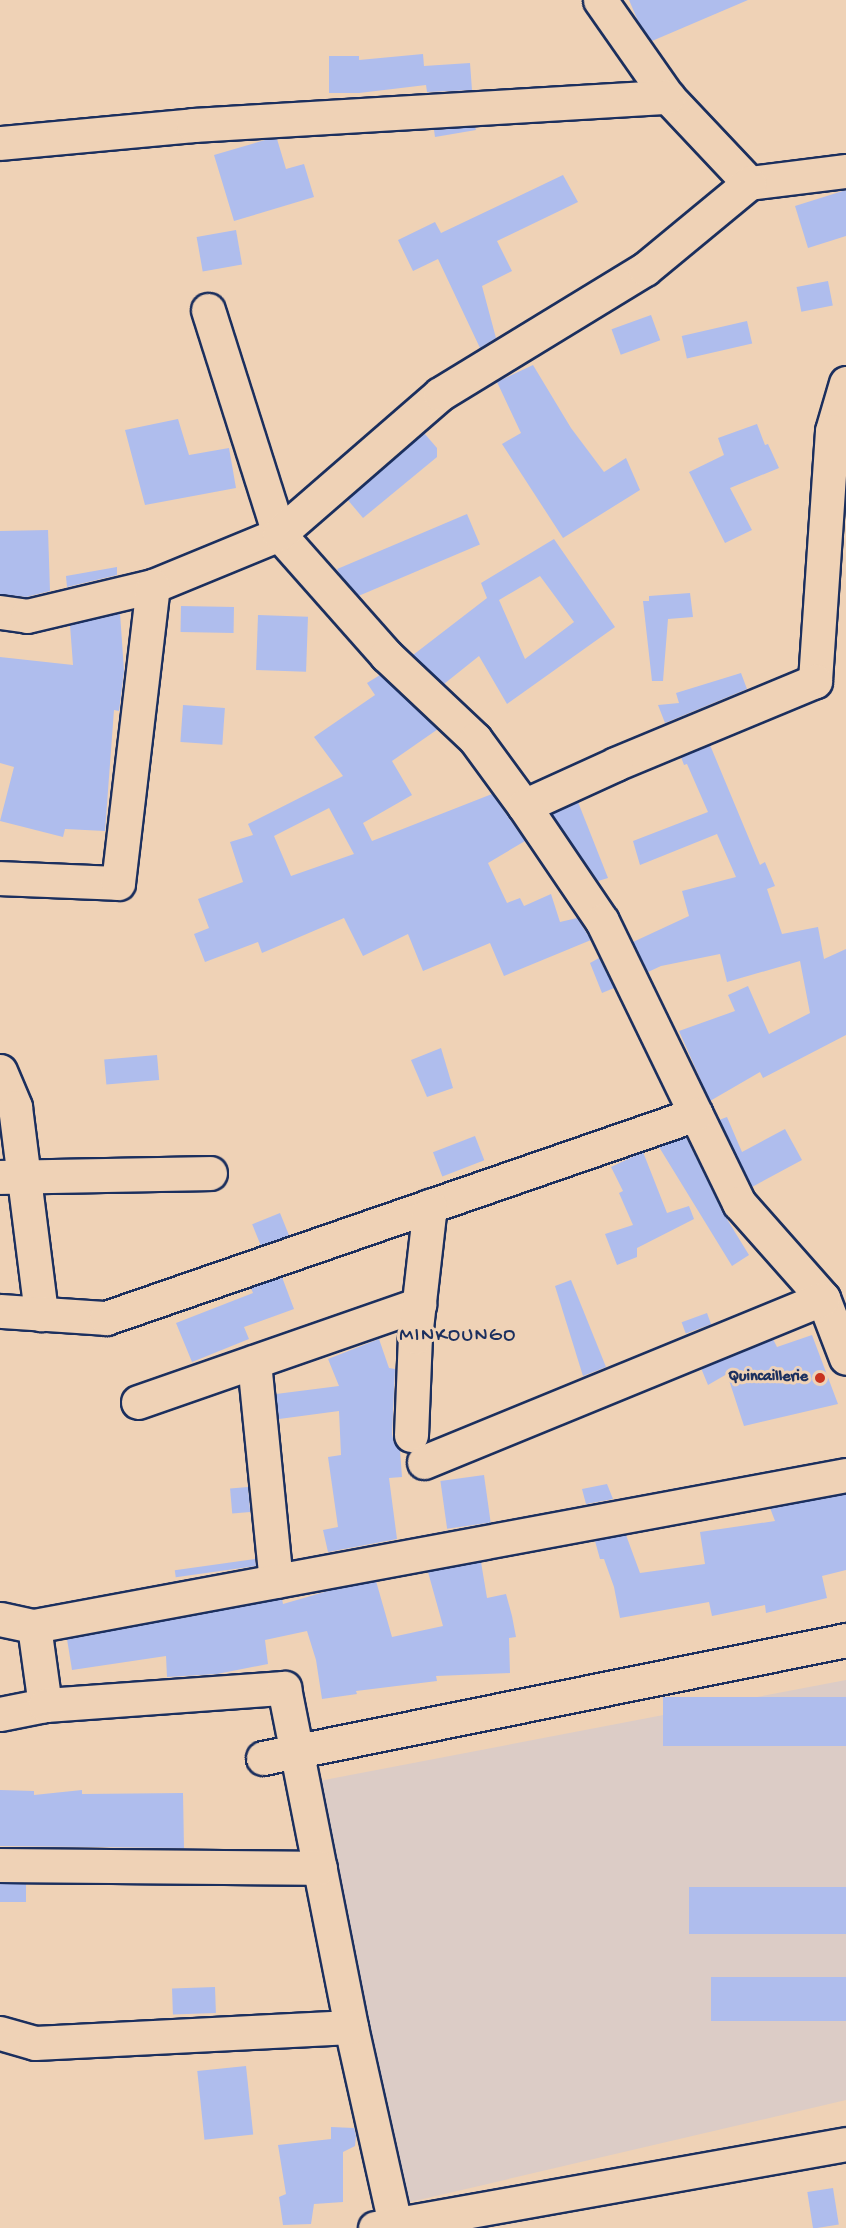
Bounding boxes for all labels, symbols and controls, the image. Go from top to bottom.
district label: MINKOUNGO [399,1324,517,1348]
place label: Quincaillerie [728,1368,808,1388]
marker: Quincaillerie [813,1371,827,1385]

